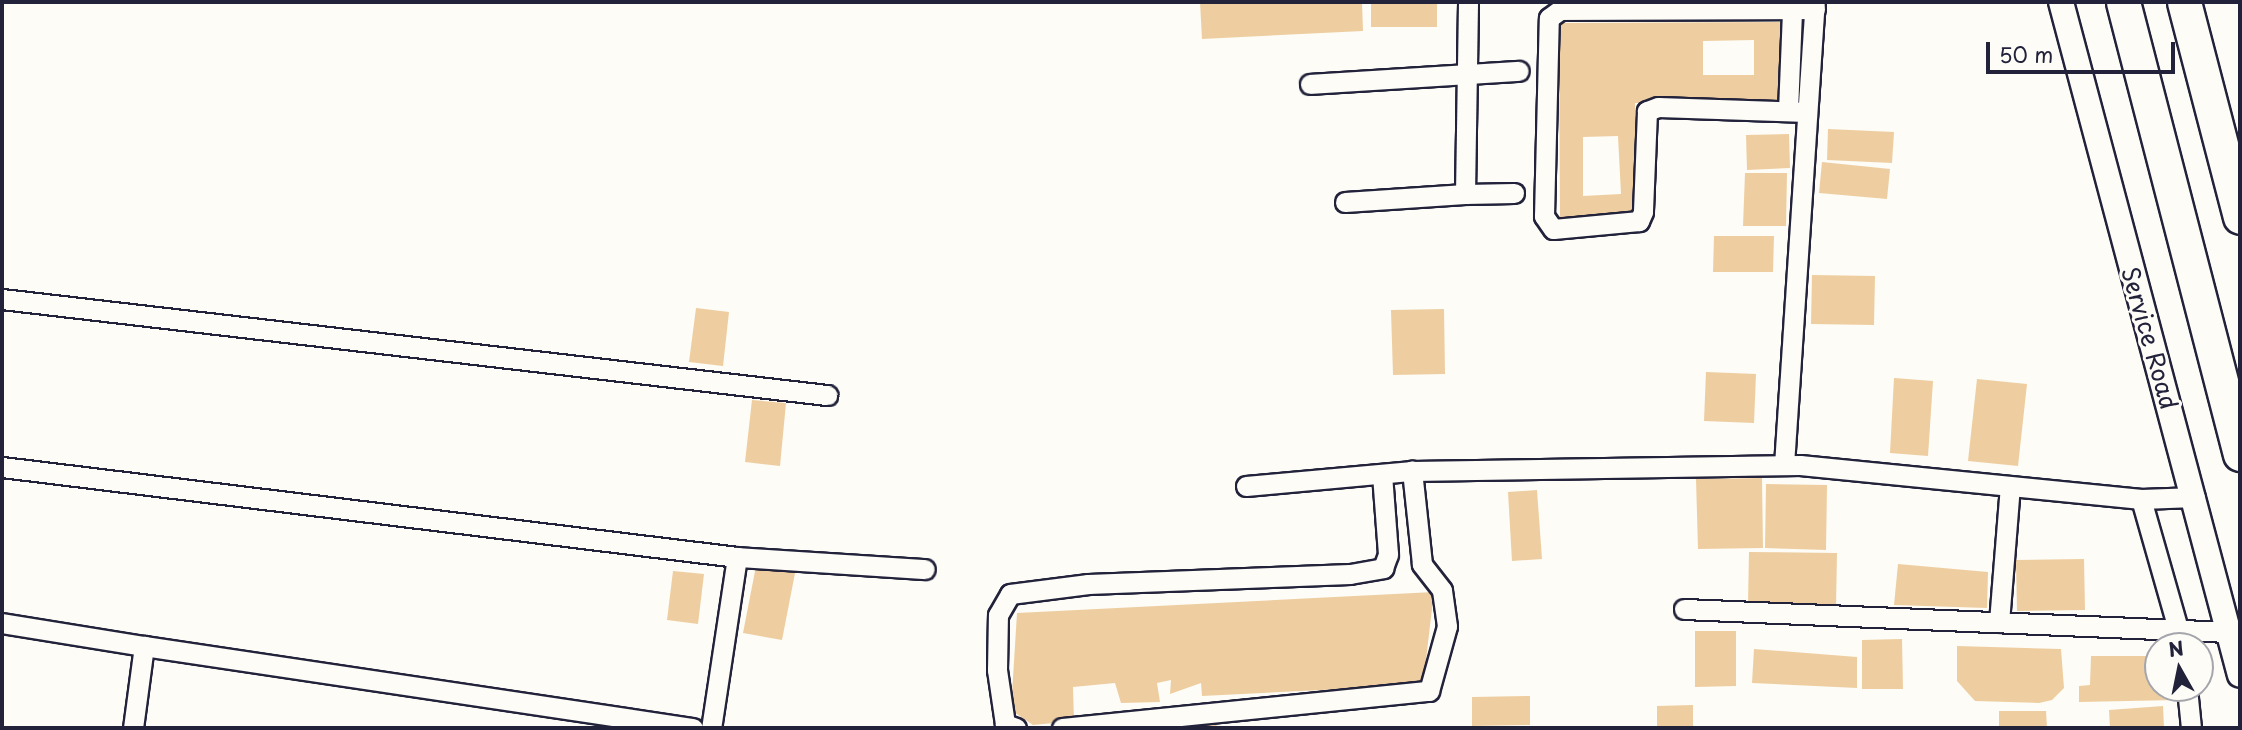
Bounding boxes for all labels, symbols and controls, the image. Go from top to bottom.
scale bar [1990,28,2179,72]
text: 50 m [1999,38,2053,70]
street label: Service Road [2116,264,2184,412]
north arrow [2144,632,2214,702]
text: N [2166,633,2186,663]

